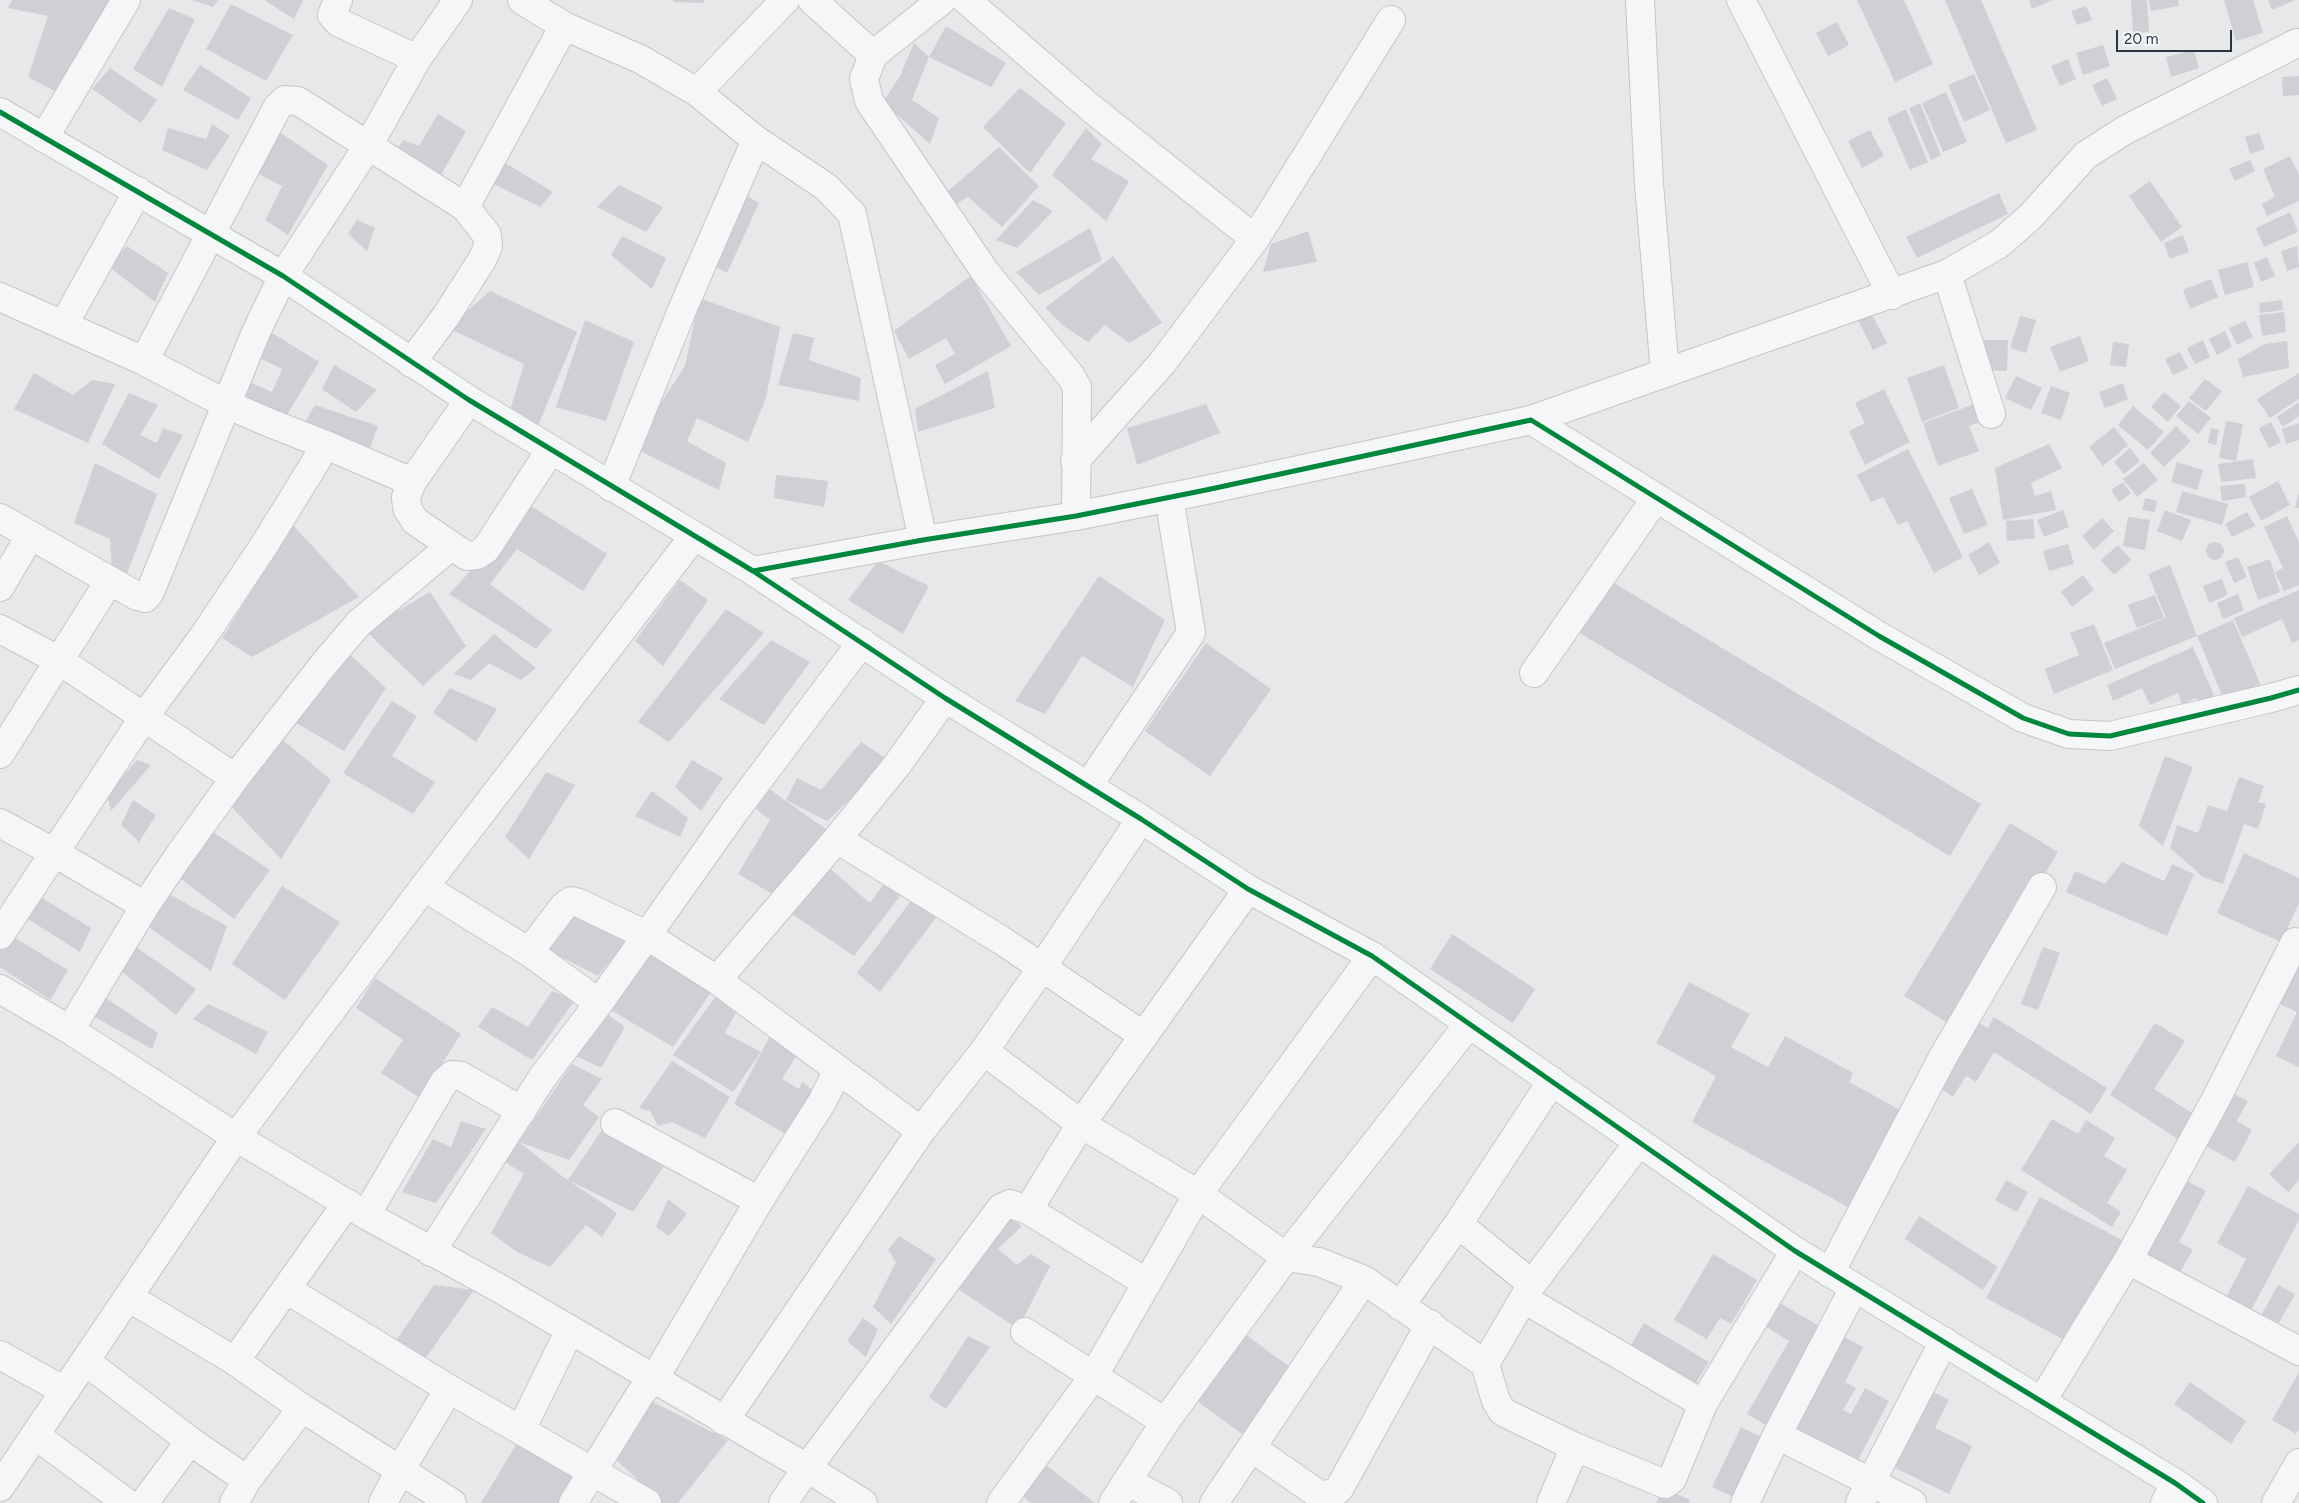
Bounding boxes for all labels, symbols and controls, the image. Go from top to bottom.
scale bar [2119,20,2235,52]
text: 20 m [2124,30,2158,48]

